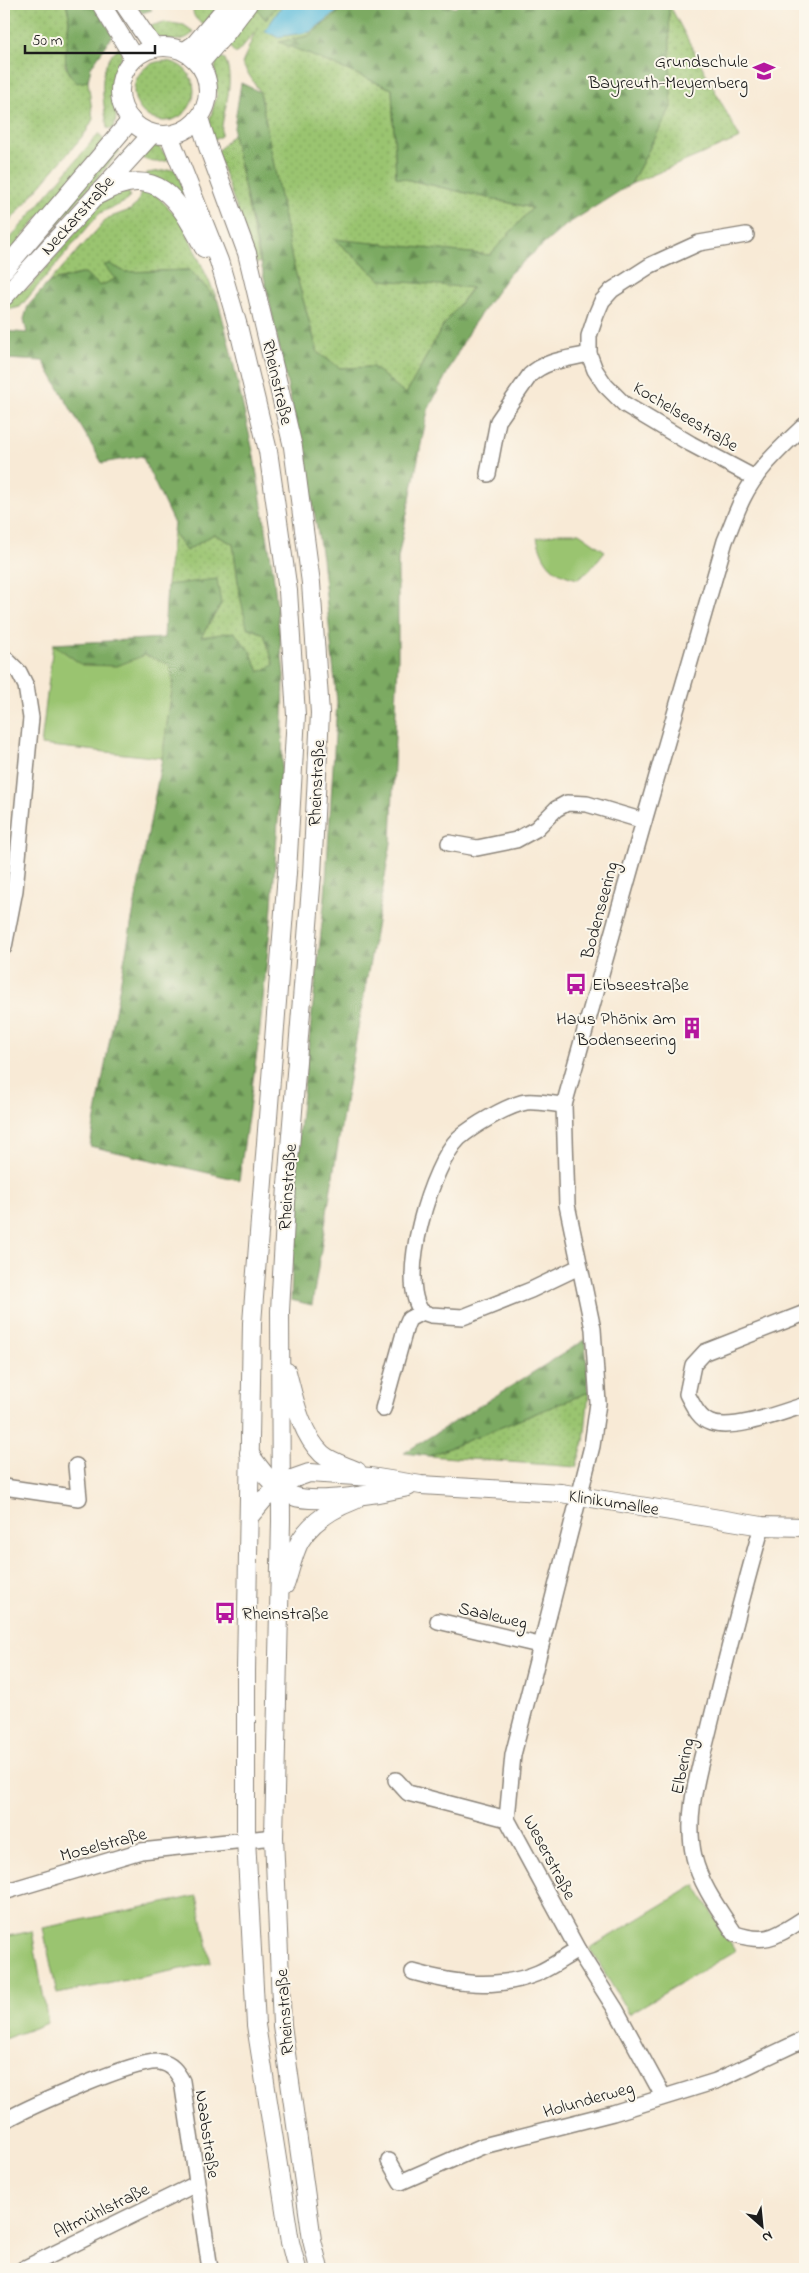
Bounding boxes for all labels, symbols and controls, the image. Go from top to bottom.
scale bar [25,22,155,54]
text: 50 m [32,30,63,52]
place label: Grundschule Bayreuth-Meyernberg [587,50,749,98]
school or university icon: Grundschule Bayreuth-Meyernberg [751,58,777,84]
street label: Neckarstraße [36,170,122,262]
street label: Rheinstraße [254,337,299,429]
street label: Kochelseestraße [627,376,743,460]
street label: Rheinstraße [303,738,333,827]
street label: Bodenseering [575,859,627,963]
bus stop icon: Eibseestraße [563,971,589,997]
place label: Eibseestraße [592,973,690,999]
place label: Haus Phönix am Bodenseering [556,1007,676,1055]
building icon: Haus Phönix am Bodenseering [679,1015,705,1041]
street label: Rheinstraße [273,1142,305,1231]
street label: Klinikumallee [567,1484,662,1524]
street label: Saaleweg [455,1596,530,1638]
bus stop icon: Rheinstraße [212,1600,238,1626]
place label: Rheinstraße [242,1602,330,1628]
street label: Elbering [665,1736,704,1797]
street label: Weserstraße [515,1811,582,1906]
street label: Moselstraße [57,1822,151,1870]
street label: Rheinstraße [270,1967,302,2056]
street label: Holunderweg [540,2076,637,2127]
street label: Naabstraße [187,2088,225,2181]
street label: Altmühlstraße [49,2177,155,2246]
north arrow [736,2200,786,2250]
text: N [758,2225,776,2248]

